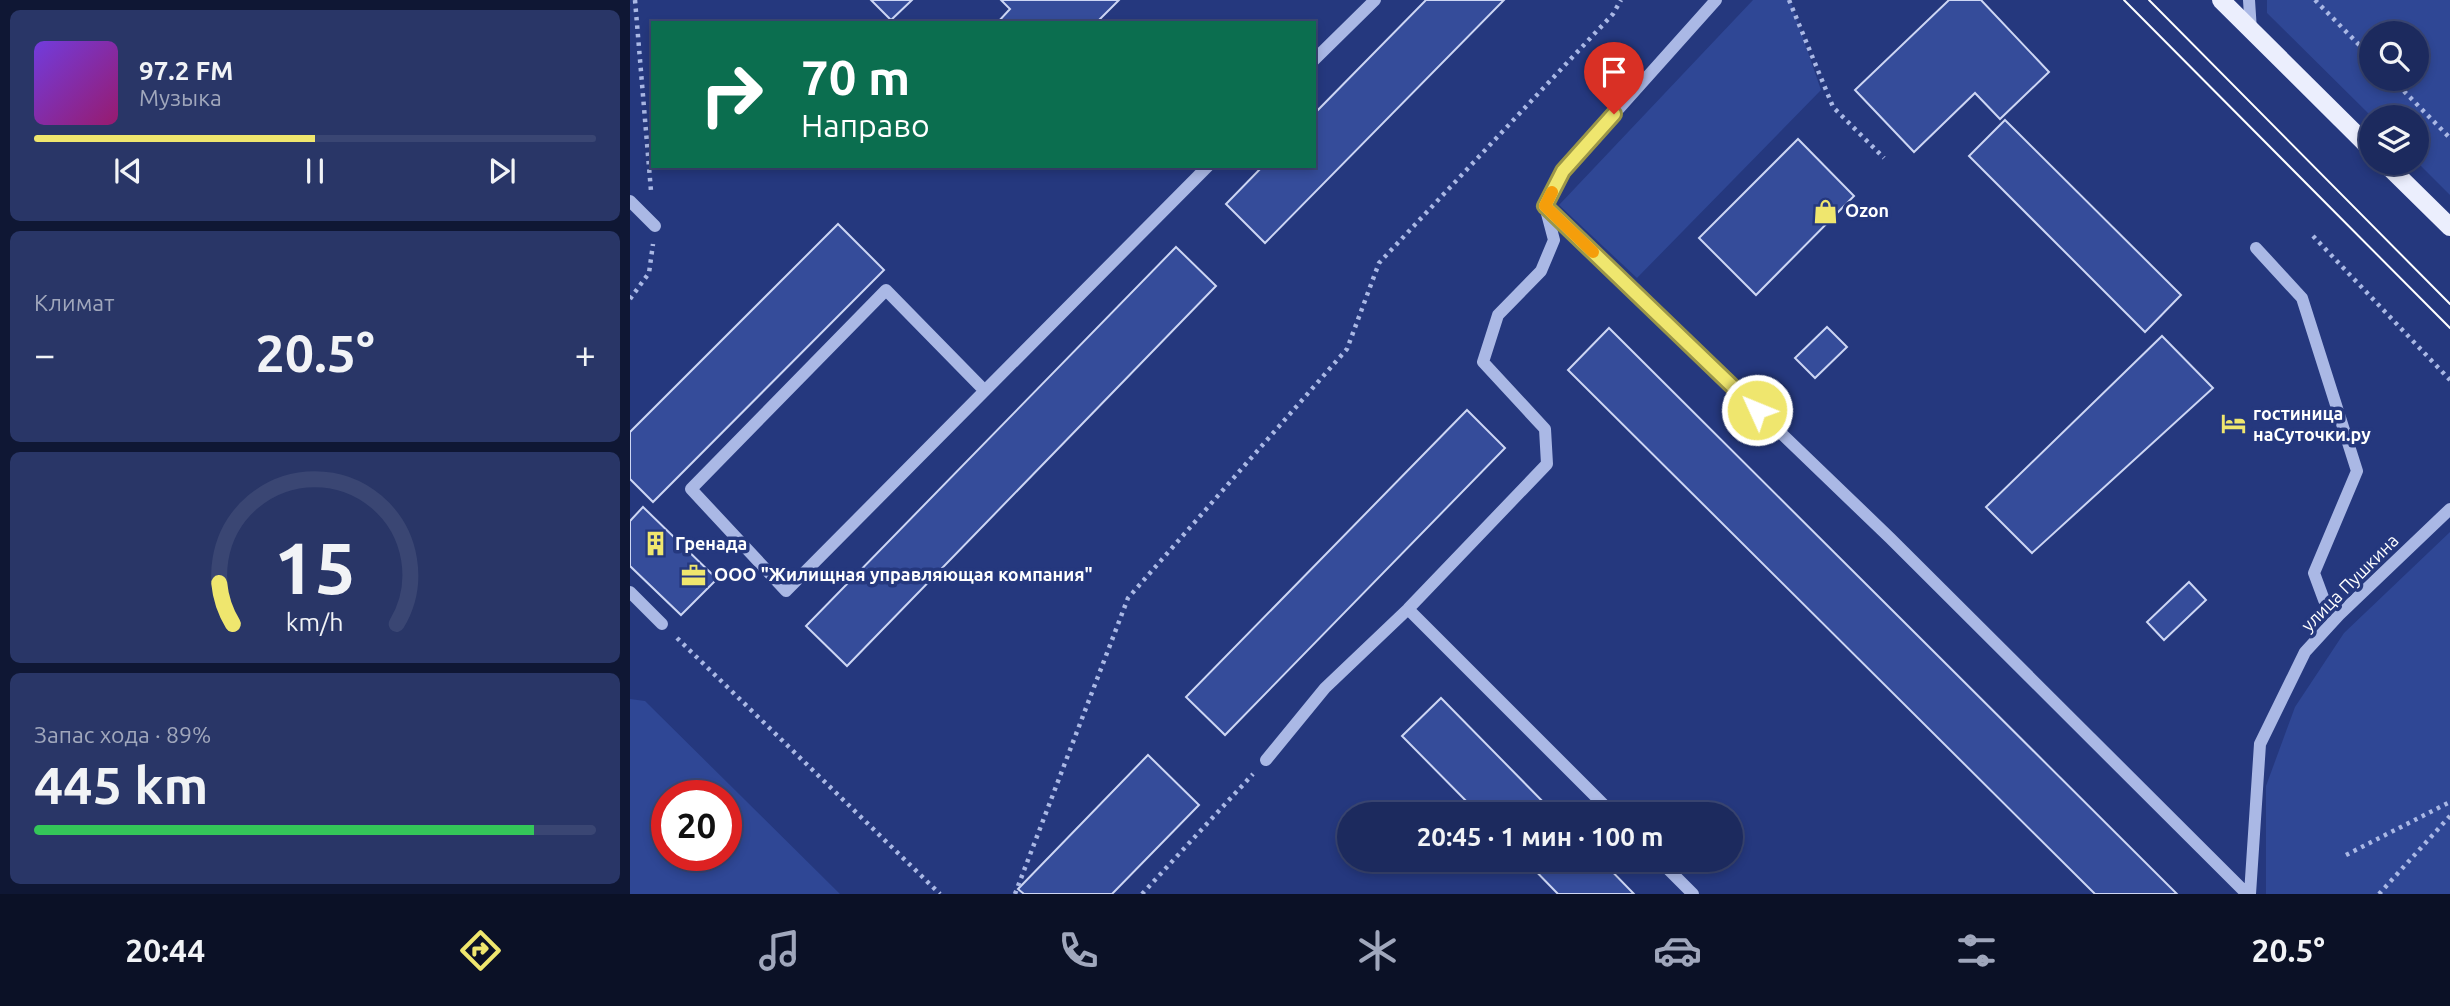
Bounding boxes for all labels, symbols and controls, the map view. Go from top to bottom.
map controls [2359,21,2429,175]
button: search [2359,21,2429,91]
pin [1584,42,1644,114]
icon: right [686,49,777,140]
text: 70 m [801,49,910,104]
icon: arrive [1595,53,1633,91]
text: 97.2 FM [139,56,233,85]
text: Музыка [139,85,222,110]
button: layers [2359,105,2429,175]
text: Направо [801,107,930,143]
icon: previous [109,152,147,190]
icon: pause [296,152,334,190]
icon: next [483,152,521,190]
shop icon: Ozon [1811,197,1839,225]
place label: Ozon [1845,200,1889,220]
text: Климат [34,290,114,315]
text: 20.5° [255,324,375,382]
text: − [34,333,55,375]
text: + [575,333,596,375]
position arrow [1720,373,1794,447]
place label: гостиница наСуточки.ру [2253,403,2371,444]
hotel icon: гостиница наСуточки.ру [2219,410,2247,438]
text: 15 [274,526,356,608]
building icon: Гренада [641,530,669,558]
street label: улица Пушкина [2297,530,2402,635]
place label: Гренада [675,533,747,553]
office icon: ООО "Жилищная управляющая компания" [680,561,708,589]
place label: ООО "Жилищная управляющая компания" [714,564,1093,584]
text: km/h [286,607,344,635]
text: Запас хода · 89% [34,722,211,747]
text: 445 km [34,756,208,814]
speed limit sign: 20 [651,780,742,871]
text: 20:45 · 1 мин · 100 m [1417,822,1663,851]
icon: directions [456,926,505,975]
icon: music [755,926,804,975]
icon: phone [1054,926,1103,975]
icon: climate [1353,926,1402,975]
icon: car [1653,926,1702,975]
icon: filters [1952,926,2001,975]
text: 20:44 [125,932,205,968]
text: 20.5° [2251,932,2325,968]

